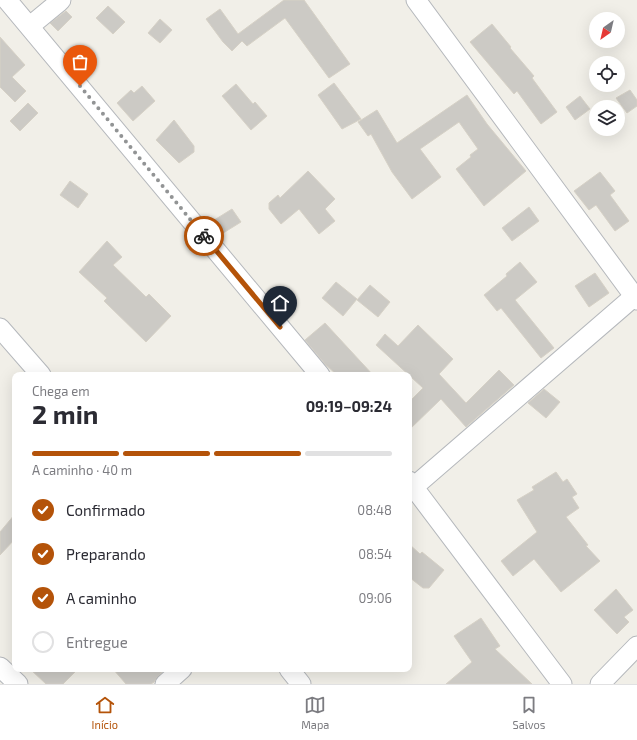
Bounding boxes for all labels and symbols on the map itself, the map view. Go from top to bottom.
north arrow [589,12,625,48]
pin [63,45,97,86]
courier [184,216,224,256]
pin [263,286,297,327]

